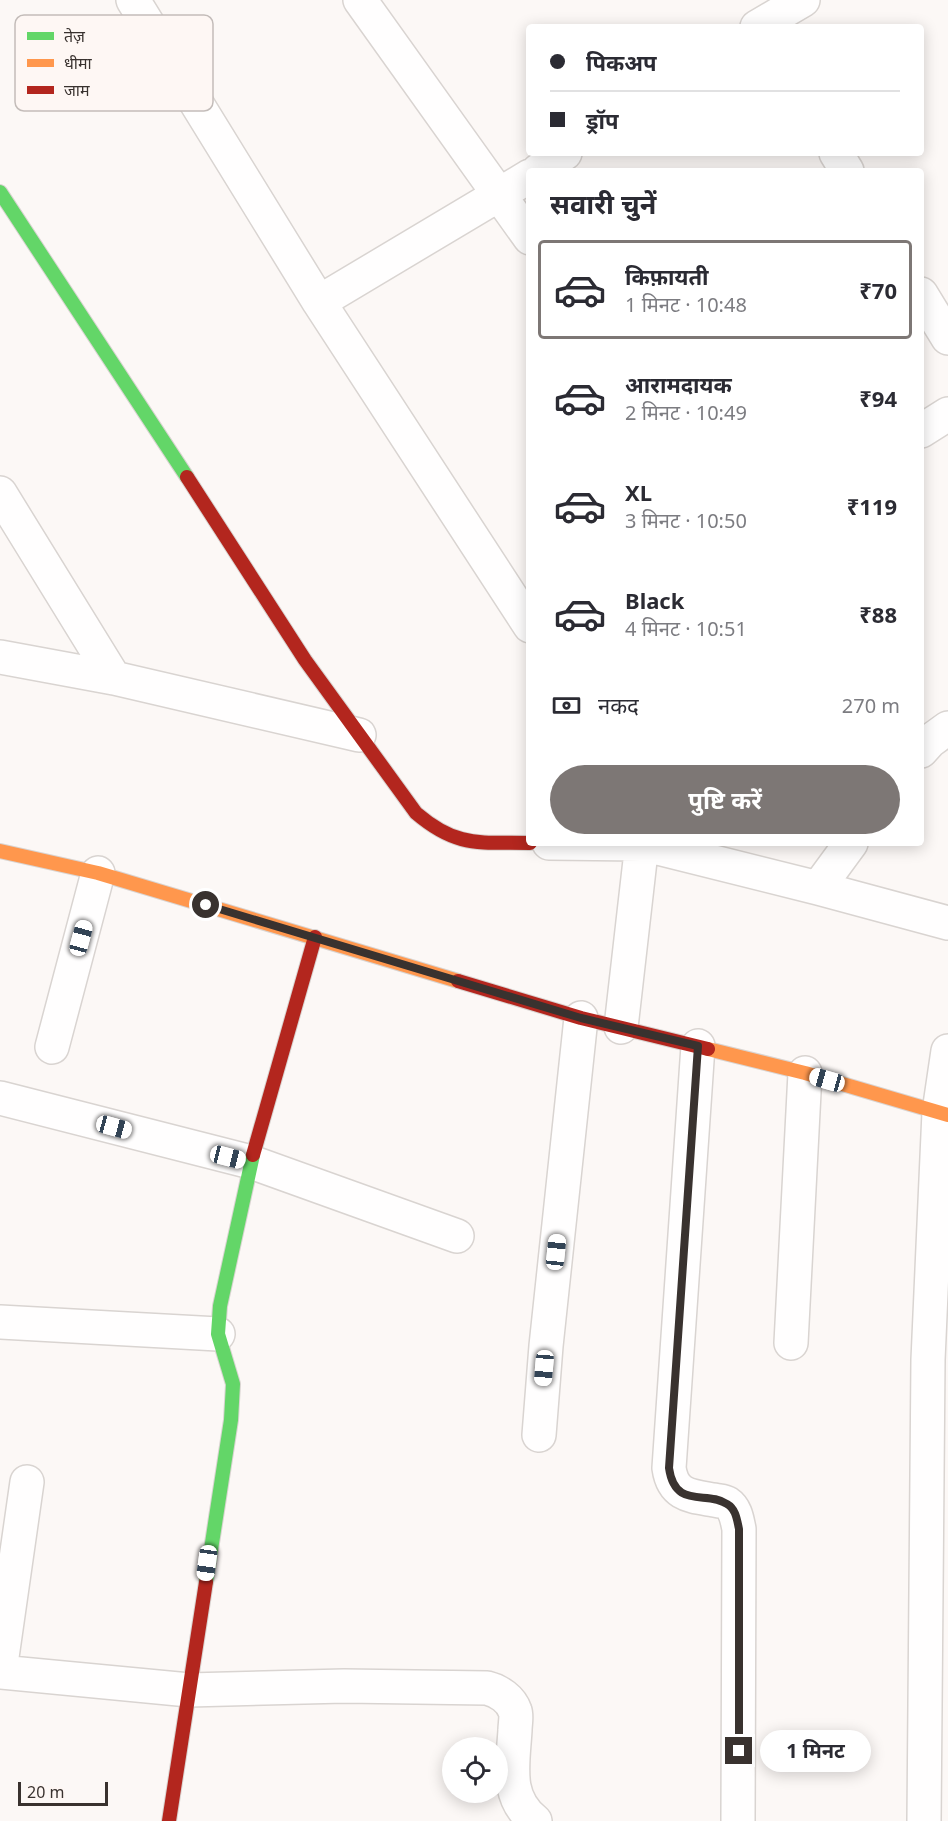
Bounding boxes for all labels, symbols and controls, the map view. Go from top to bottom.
legend [15,15,213,111]
text: तेज़ [64,25,86,47]
text: पिकअप [586,47,657,77]
text: धीमा [64,52,93,74]
text: जाम [64,79,90,101]
text: ड्रॉप [586,105,619,135]
text: सवारी चुनें [550,185,656,222]
text: किफ़ायती [625,261,709,291]
icon: car [553,263,607,317]
text: ₹70 [859,275,897,305]
text: 1 मिनट · 10:48 [625,291,747,318]
text: आरामदायक [625,369,732,399]
icon: car [553,371,607,425]
text: ₹94 [859,383,897,413]
text: 2 मिनट · 10:49 [625,399,747,426]
text: XL [625,477,652,507]
icon: car [553,479,607,533]
text: ₹119 [847,491,897,521]
text: 3 मिनट · 10:50 [625,507,747,534]
text: Black [625,585,684,615]
icon: car [553,587,607,641]
text: ₹88 [859,599,897,629]
text: 4 मिनट · 10:51 [625,615,747,642]
icon: cash [550,689,583,722]
text: नकद [598,690,639,720]
text: 270 m [842,692,900,719]
button: पुष्टि करें [550,765,900,834]
route start [192,891,219,918]
car [68,918,94,958]
car [807,1066,847,1094]
car [94,1114,134,1140]
car [208,1144,248,1170]
car [545,1233,567,1271]
car [533,1349,555,1387]
car [196,1544,218,1582]
callout: 1 मिनट [760,1730,871,1772]
map controls [442,1737,508,1803]
button: locate [442,1737,508,1803]
route end [725,1737,752,1764]
text: 1 मिनट [786,1737,845,1764]
scale bar [18,1779,108,1806]
text: 20 m [27,1781,64,1803]

